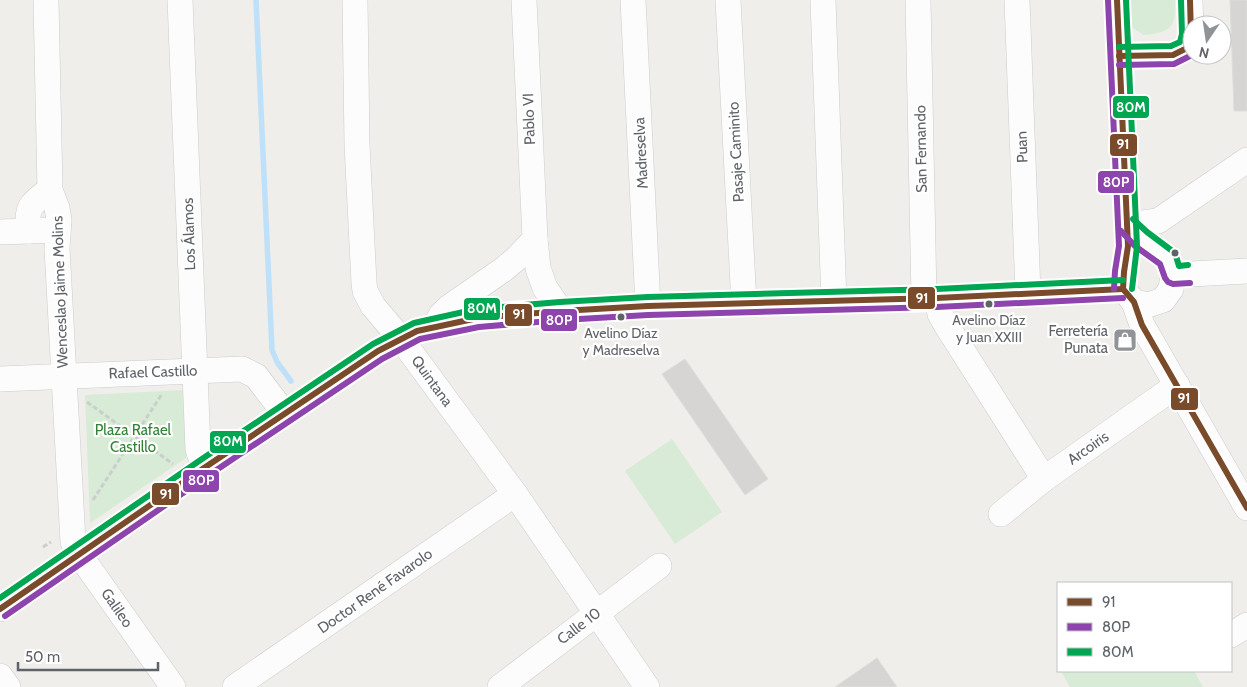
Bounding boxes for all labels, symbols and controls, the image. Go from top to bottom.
north arrow [1182,15,1232,65]
text: N [1197,43,1211,63]
street label: Pablo VI [519,93,539,145]
line badge: 80M [1112,95,1150,119]
text: 80M [1116,98,1146,116]
street label: Pasaje Caminito [724,101,748,203]
street label: San Fernando [911,105,931,193]
street label: Madreselva [630,116,652,189]
street label: Puan [1012,131,1032,163]
line badge: 91 [1109,133,1138,157]
text: 91 [1116,135,1130,153]
line badge: 80P [1097,170,1135,194]
text: 80P [1103,173,1130,191]
street label: Los Álamos [178,197,199,271]
street label: Wenceslao Jaime Molins [48,215,72,369]
unlabelled marker [1170,248,1180,258]
line badge: 91 [907,286,936,310]
text: 91 [915,289,929,307]
line badge: 80M [463,297,501,321]
text: 80M [467,299,497,317]
marker: Avelino Díaz y Juan XXIII [984,299,994,309]
line badge: 91 [504,303,533,327]
text: 91 [512,305,526,323]
line badge: 80P [540,308,578,332]
text: 80P [546,311,573,329]
place label: Avelino Díaz y Juan XXIII [952,311,1026,346]
marker: Avelino Díaz y Madreselva [616,312,626,322]
place label: Ferretería Punata [1048,322,1109,357]
place label: Avelino Díaz y Madreselva [582,324,660,359]
shop icon: Ferretería Punata [1112,327,1138,353]
street label: Quintana [407,352,457,411]
street label: Rafael Castillo [108,361,198,383]
line badge: 91 [1170,387,1199,411]
text: 91 [1177,389,1191,407]
park label: Plaza Rafael Castillo [95,421,172,456]
street label: Arcoiris [1064,427,1112,469]
line badge: 80M [209,430,247,454]
text: 80M [213,432,243,450]
line badge: 80P [182,469,220,493]
text: 80P [188,471,215,489]
line badge: 91 [151,482,180,506]
text: 91 [159,485,173,503]
street label: Doctor René Favarolo [314,545,436,637]
legend [1057,582,1232,672]
street label: Galileo [97,585,137,631]
text: 91 [1102,593,1115,611]
street label: Calle 10 [554,604,604,648]
text: 80P [1102,618,1131,636]
scale bar [18,640,158,672]
text: 80M [1102,643,1134,661]
text: 50 m [25,648,60,666]

